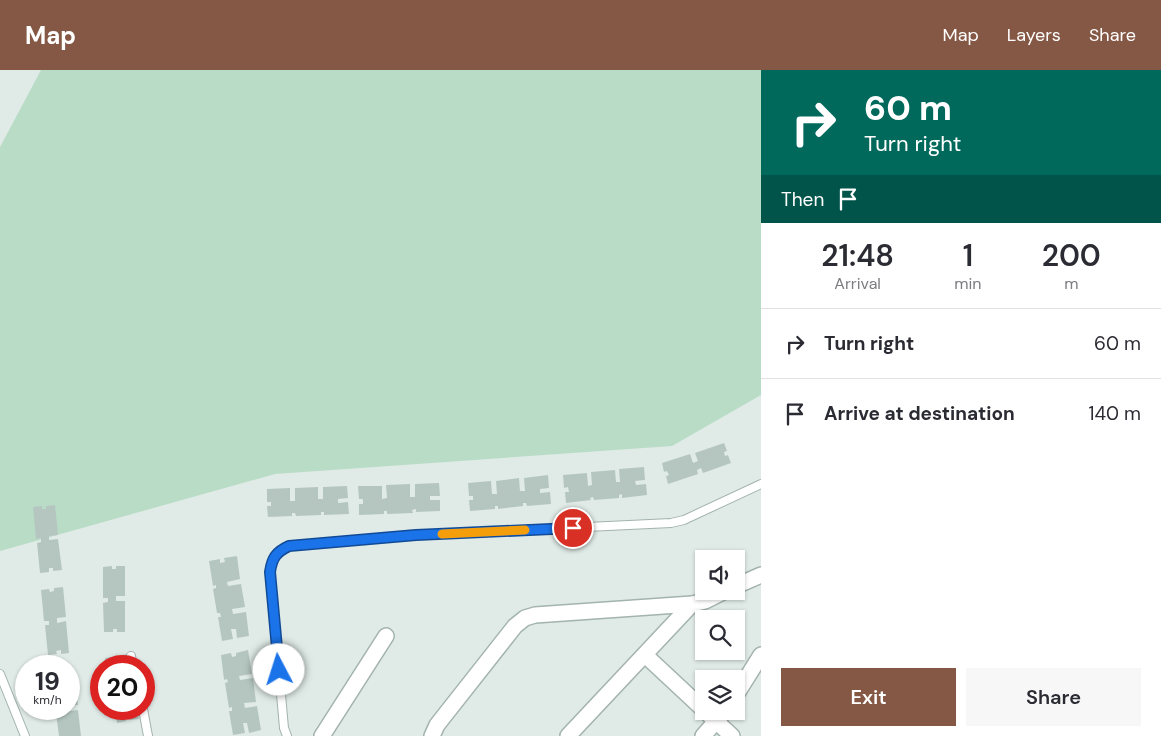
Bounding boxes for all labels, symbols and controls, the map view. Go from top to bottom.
text: Map [25,20,76,51]
text: Map [943,23,979,47]
text: Layers [1007,23,1061,47]
text: Share [1089,23,1136,47]
text: 60 m [864,85,952,131]
icon: right [781,90,846,155]
text: Turn right [864,129,961,158]
icon: arrive [834,185,862,213]
text: Then [781,187,824,212]
text: 21:48 [821,236,894,275]
text: 1 [963,236,973,275]
text: 200 [1042,236,1101,275]
text: Arrival [834,273,881,294]
text: min [954,273,982,294]
text: m [1064,273,1078,294]
icon: right [781,330,809,358]
text: Turn right [824,331,914,356]
text: 60 m [1094,331,1141,356]
icon: arrive [781,400,809,428]
text: Arrive at destination [824,401,1015,426]
text: 140 m [1089,401,1141,426]
pin [552,507,594,549]
icon: arrive [559,514,587,542]
map controls [695,550,745,720]
button: sound [695,550,745,600]
button: search [695,610,745,660]
position arrow [252,643,304,695]
speed limit sign: 20 [90,655,155,720]
text: 19 [35,665,60,698]
button: Exit [781,668,956,726]
button: Share [966,668,1141,726]
button: layers [695,670,745,720]
text: km/h [33,692,62,708]

